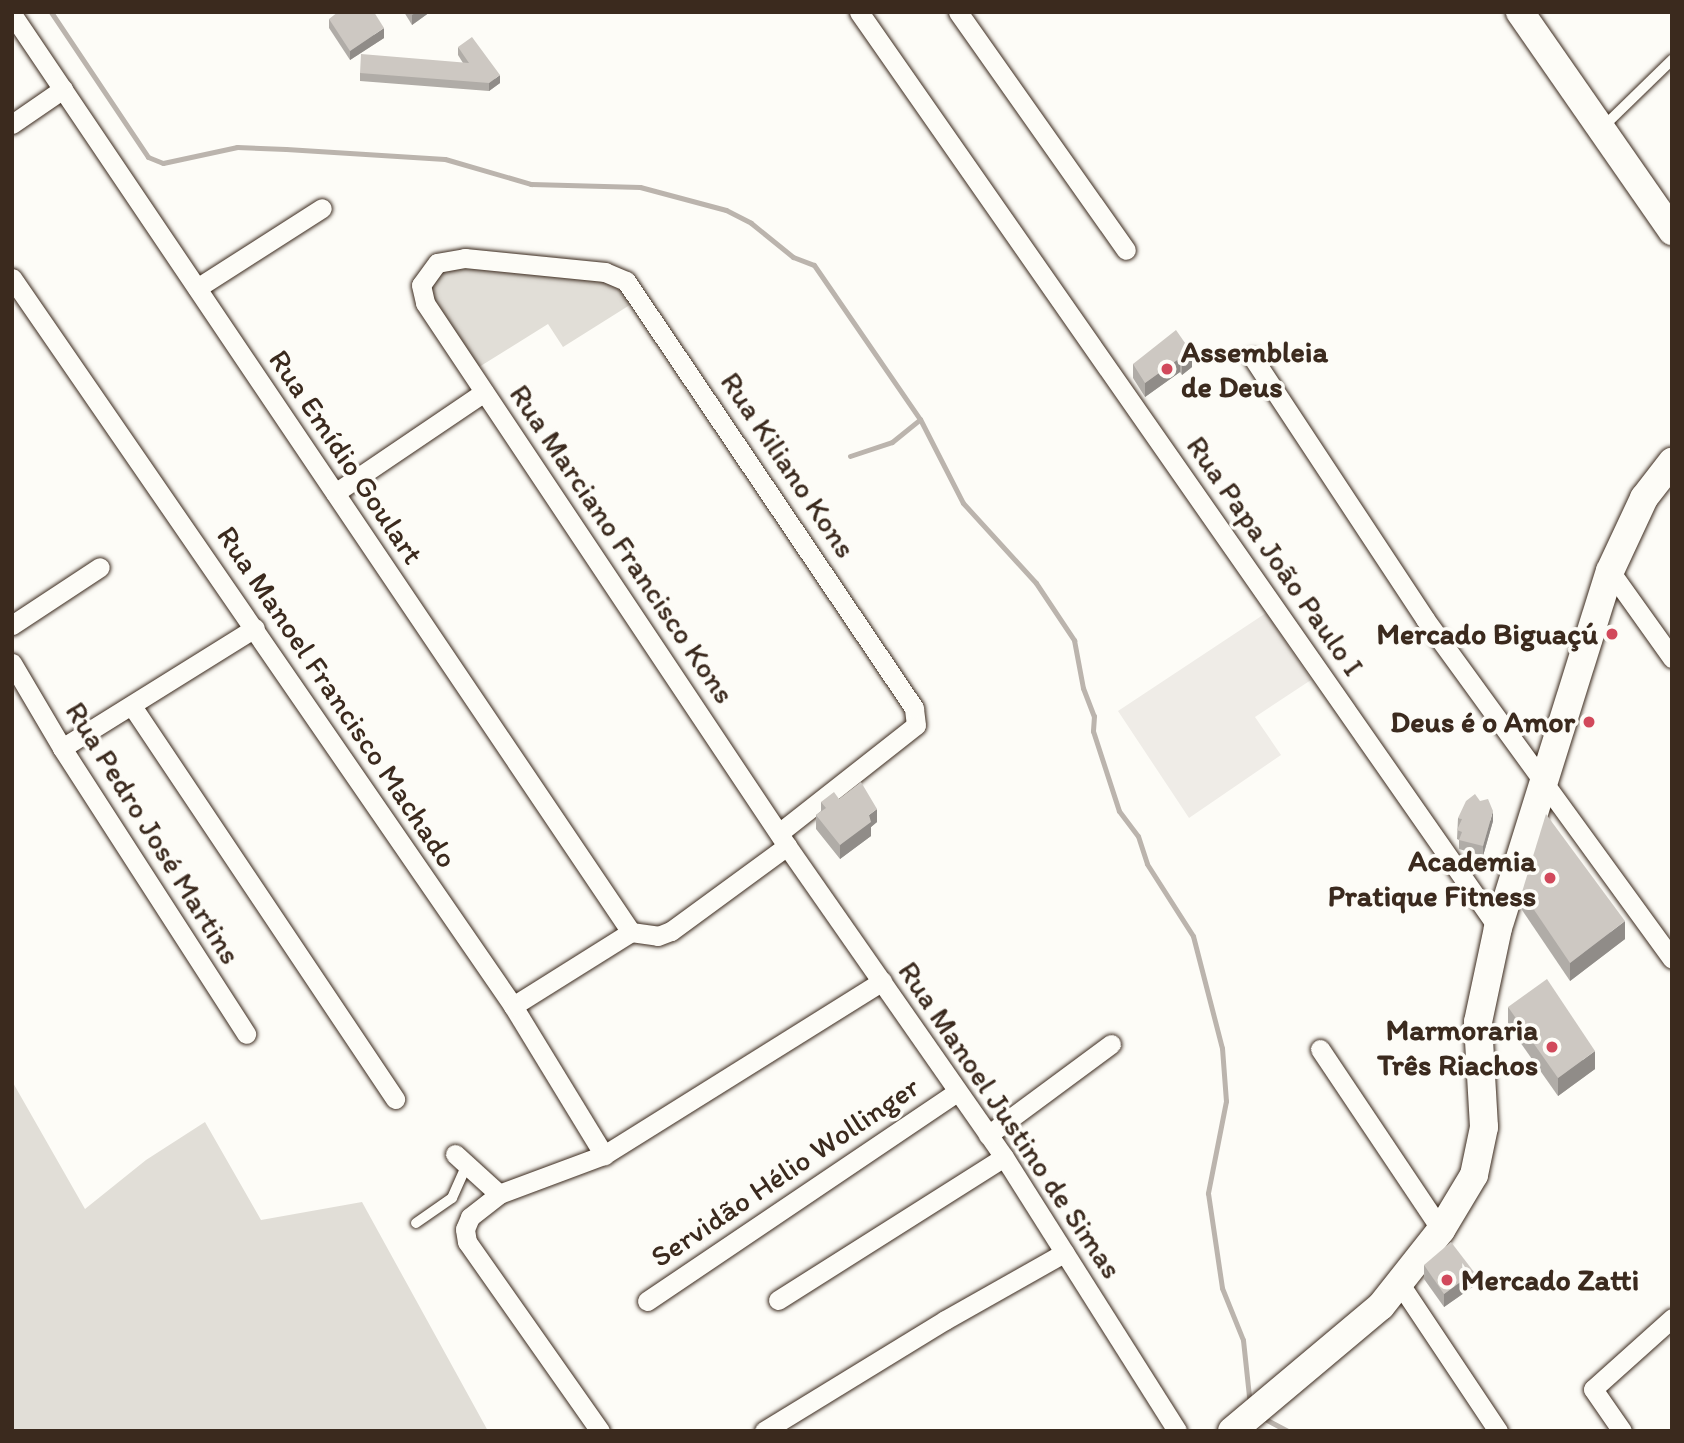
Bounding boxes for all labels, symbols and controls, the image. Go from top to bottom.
place label: Assembleia de Deus [1181,334,1328,404]
street label: Rua Emídio Goulart [261,343,431,571]
marker: Assembleia de Deus [1159,361,1175,377]
street label: Rua Kiliano Kons [712,365,864,565]
street label: Rua Marciano Francisco Kons [502,377,742,711]
street label: Rua Papa João Paulo I [1179,430,1371,682]
street label: Rua Manoel Francisco Machado [210,520,464,874]
place label: Mercado Biguaçú [1376,616,1598,652]
marker: Mercado Biguaçú [1604,626,1620,642]
street label: Rua Pedro José Martins [58,696,248,970]
place label: Deus é o Amor [1390,704,1575,740]
marker: Deus é o Amor [1581,714,1597,730]
place label: Academia Pratique Fitness [1328,843,1536,914]
marker: Academia Pratique Fitness [1542,870,1558,886]
street label: Rua Manoel Justino de Simas [890,955,1130,1285]
place label: Marmoraria Três Riachos [1378,1012,1538,1082]
marker: Marmoraria Três Riachos [1544,1039,1560,1055]
street label: Servidão Hélio Wollinger [645,1069,925,1275]
place label: Mercado Zatti [1461,1262,1639,1298]
marker: Mercado Zatti [1439,1272,1455,1288]

